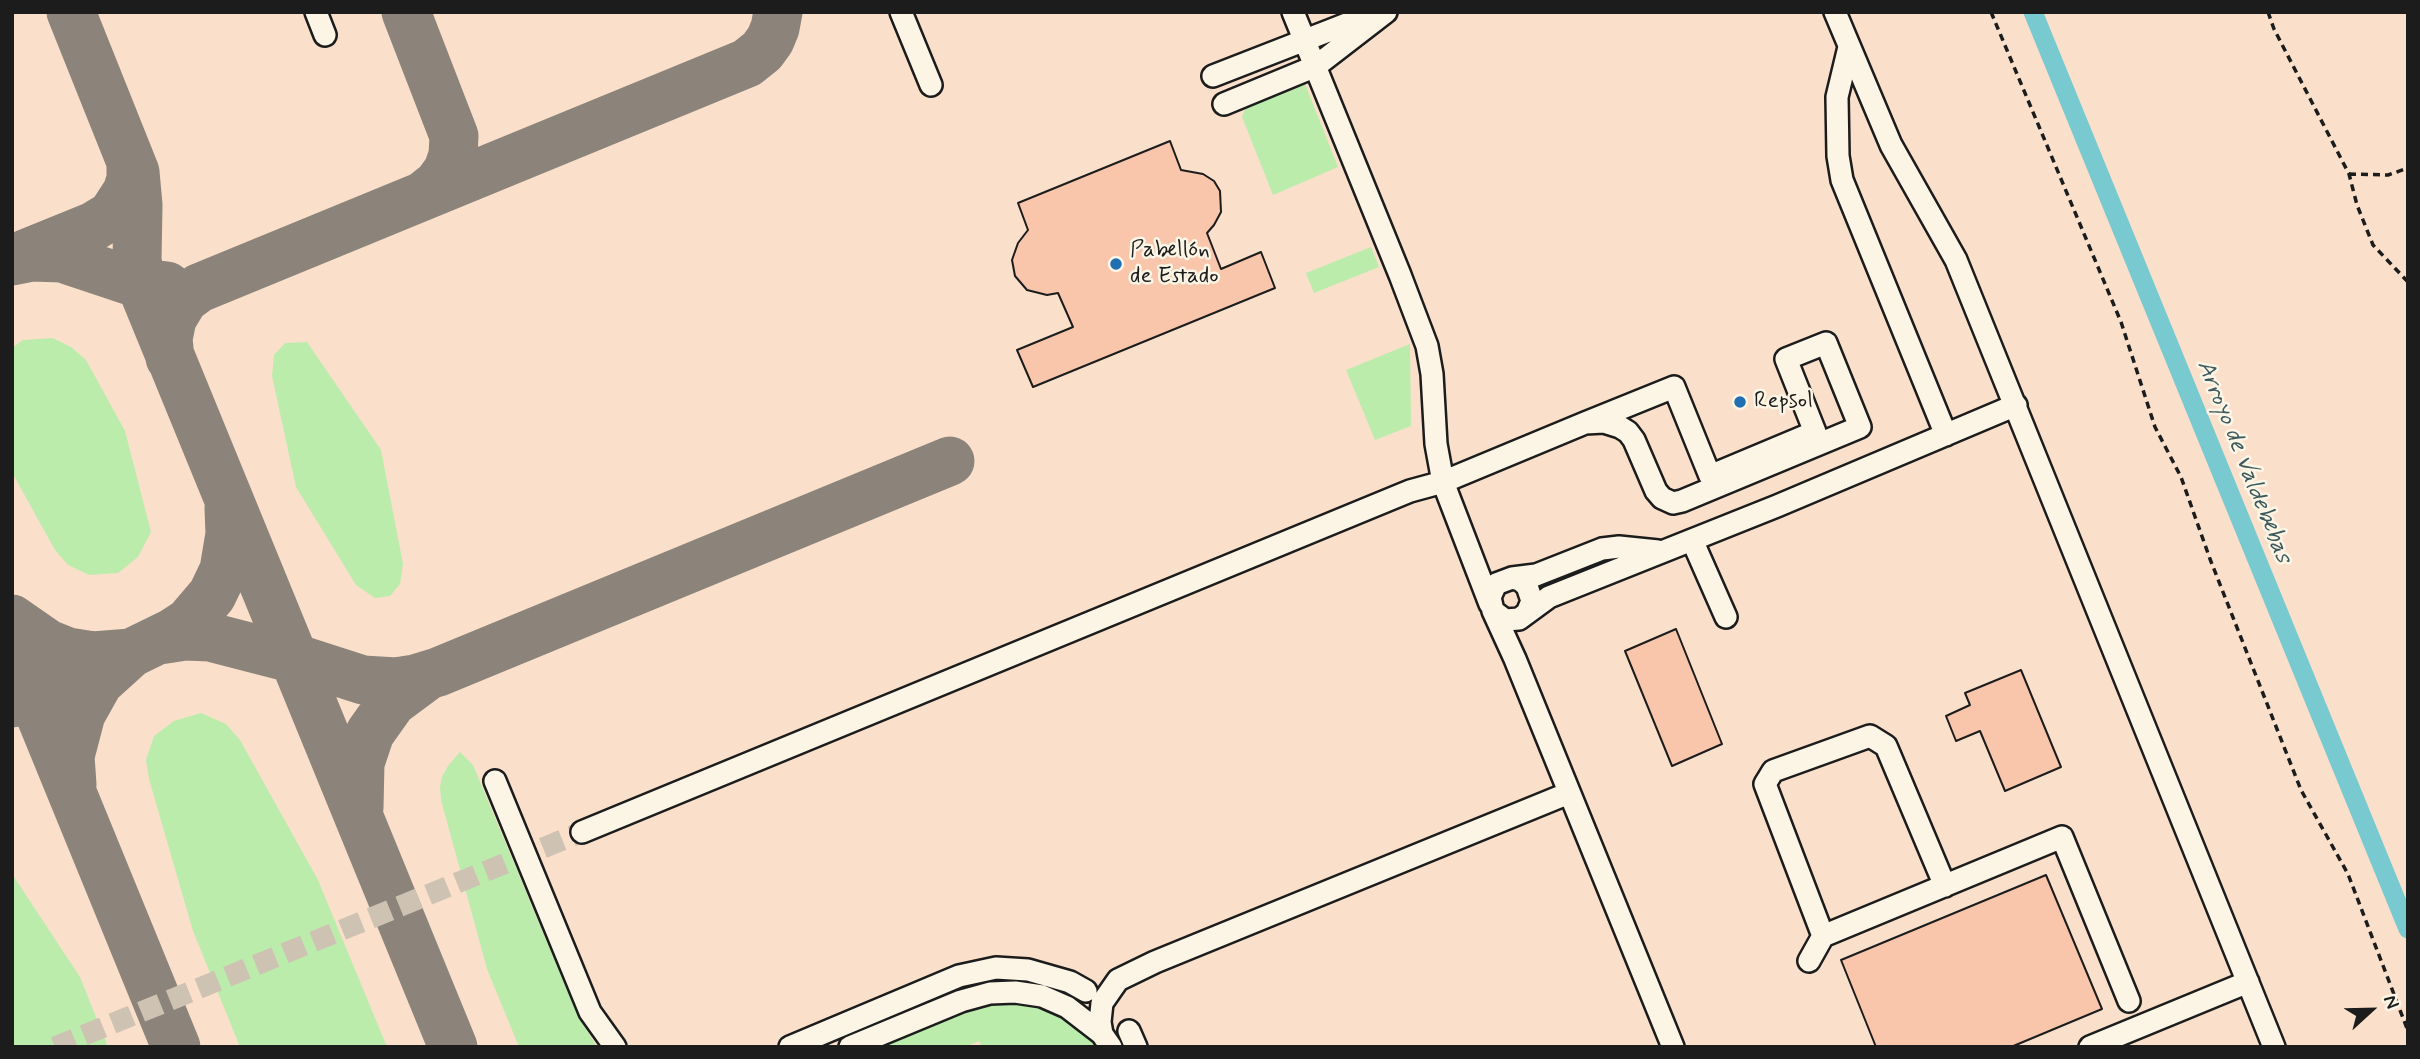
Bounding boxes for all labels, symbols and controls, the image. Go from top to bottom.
place label: Pabellón de Estado [1130,237,1219,291]
marker: Pabellón de Estado [1108,256,1124,272]
water label: Arroyo de Valdebebas [2189,356,2297,568]
place label: Repsol [1754,388,1813,416]
marker: Repsol [1732,394,1748,410]
north arrow [2336,975,2406,1045]
text: N [2377,991,2405,1012]

